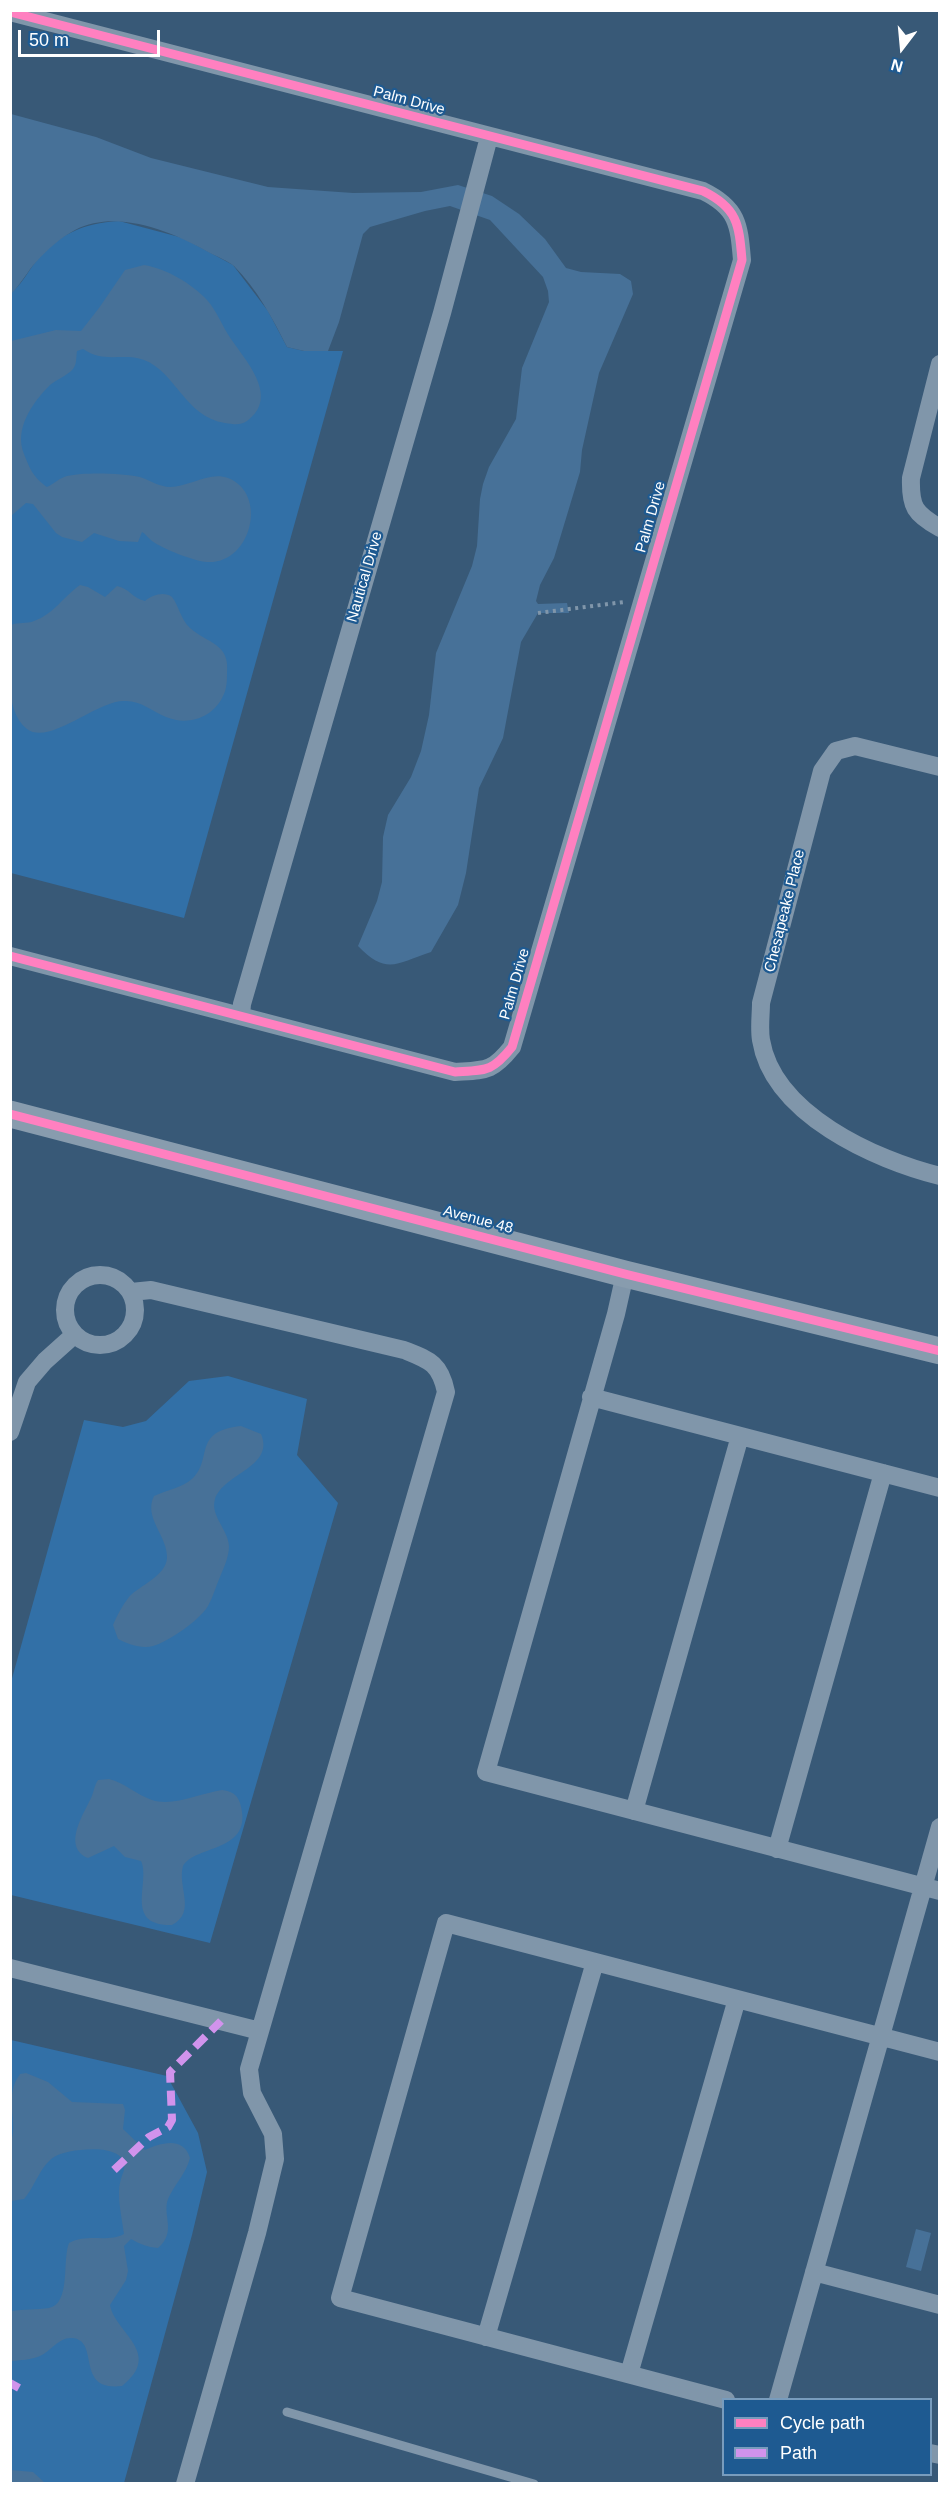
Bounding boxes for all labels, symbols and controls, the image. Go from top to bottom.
scale bar [21,18,164,56]
north arrow [872,18,932,78]
text: 50 m [29,30,69,50]
text: N [889,56,905,76]
street label: Palm Drive [371,83,447,119]
street label: Palm Drive [632,479,670,555]
street label: Nautical Drive [343,530,387,624]
street label: Chesapeake Place [761,848,809,974]
street label: Palm Drive [496,946,534,1022]
street label: Avenue 48 [441,1202,515,1238]
legend [722,2398,932,2476]
text: Cycle path [780,2413,865,2433]
text: Path [780,2443,817,2463]

